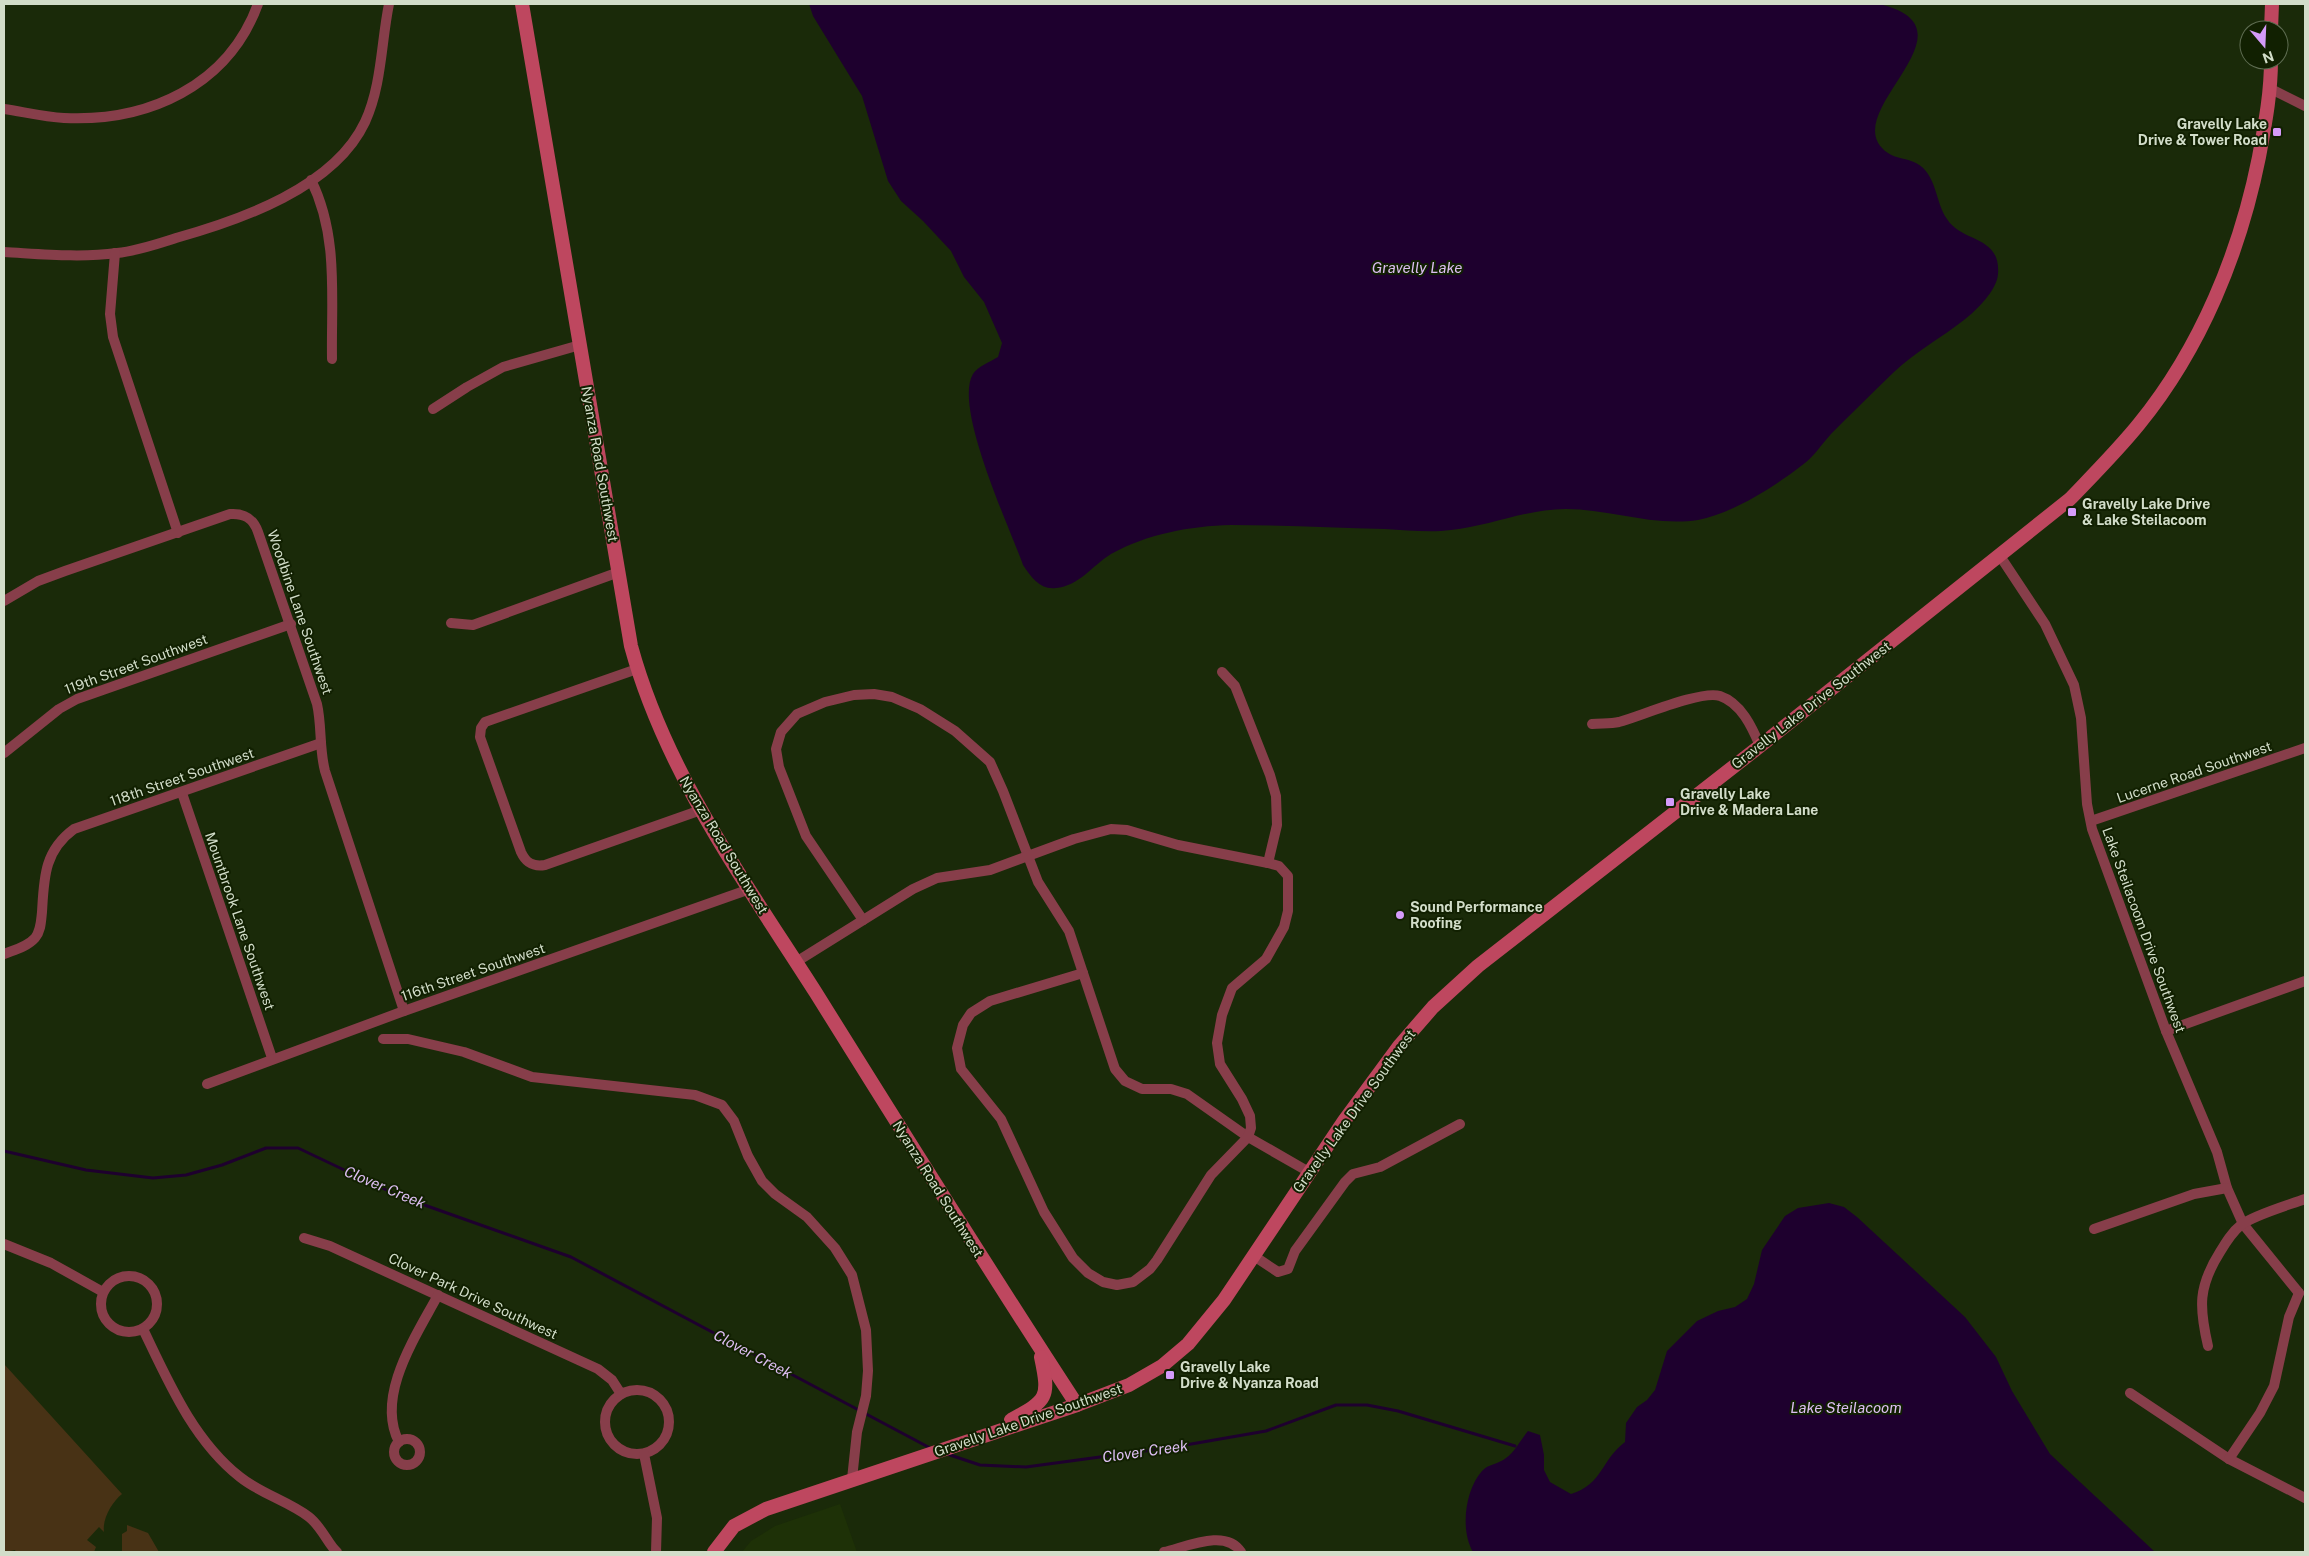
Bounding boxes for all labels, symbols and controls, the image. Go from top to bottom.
north arrow [2239,20,2289,70]
text: N [2260,48,2276,67]
place label: Gravelly Lake Drive & Tower Road [2138,116,2267,148]
marker: Gravelly Lake Drive & Tower Road [2271,126,2283,138]
water label: Gravelly Lake [1372,259,1462,276]
street label: Nyanza Road Southwest [578,385,622,543]
place label: Gravelly Lake Drive & Lake Steilacoom [2082,496,2210,528]
marker: Gravelly Lake Drive & Lake Steilacoom [2066,506,2078,518]
street label: Woodbine Lane Southwest [264,528,336,696]
street label: 119th Street Southwest [62,631,210,697]
street label: Gravelly Lake Drive Southwest [1728,638,1894,772]
street label: Lucerne Road Southwest [2114,738,2274,806]
street label: 118th Street Southwest [108,745,256,809]
street label: Nyanza Road Southwest [676,773,772,917]
place label: Gravelly Lake Drive & Madera Lane [1680,786,1818,818]
marker: Gravelly Lake Drive & Madera Lane [1664,796,1676,808]
street label: Lake Steilacoom Drive Southwest [2099,825,2189,1035]
street label: Mountbrook Lane Southwest [202,830,278,1012]
place label: Sound Performance Roofing [1410,899,1543,931]
marker: Sound Performance Roofing [1394,909,1406,921]
street label: 116th Street Southwest [399,940,547,1004]
street label: Gravelly Lake Drive Southwest [1289,1026,1419,1196]
street label: Nyanza Road Southwest [889,1118,987,1260]
water label: Clover Creek [342,1162,429,1212]
street label: Clover Park Drive Southwest [386,1250,560,1342]
water label: Clover Creek [711,1326,796,1382]
place label: Gravelly Lake Drive & Nyanza Road [1180,1359,1319,1391]
marker: Gravelly Lake Drive & Nyanza Road [1164,1369,1176,1381]
street label: Gravelly Lake Drive Southwest [932,1380,1124,1460]
water label: Lake Steilacoom [1790,1399,1902,1416]
water label: Clover Creek [1101,1436,1190,1465]

